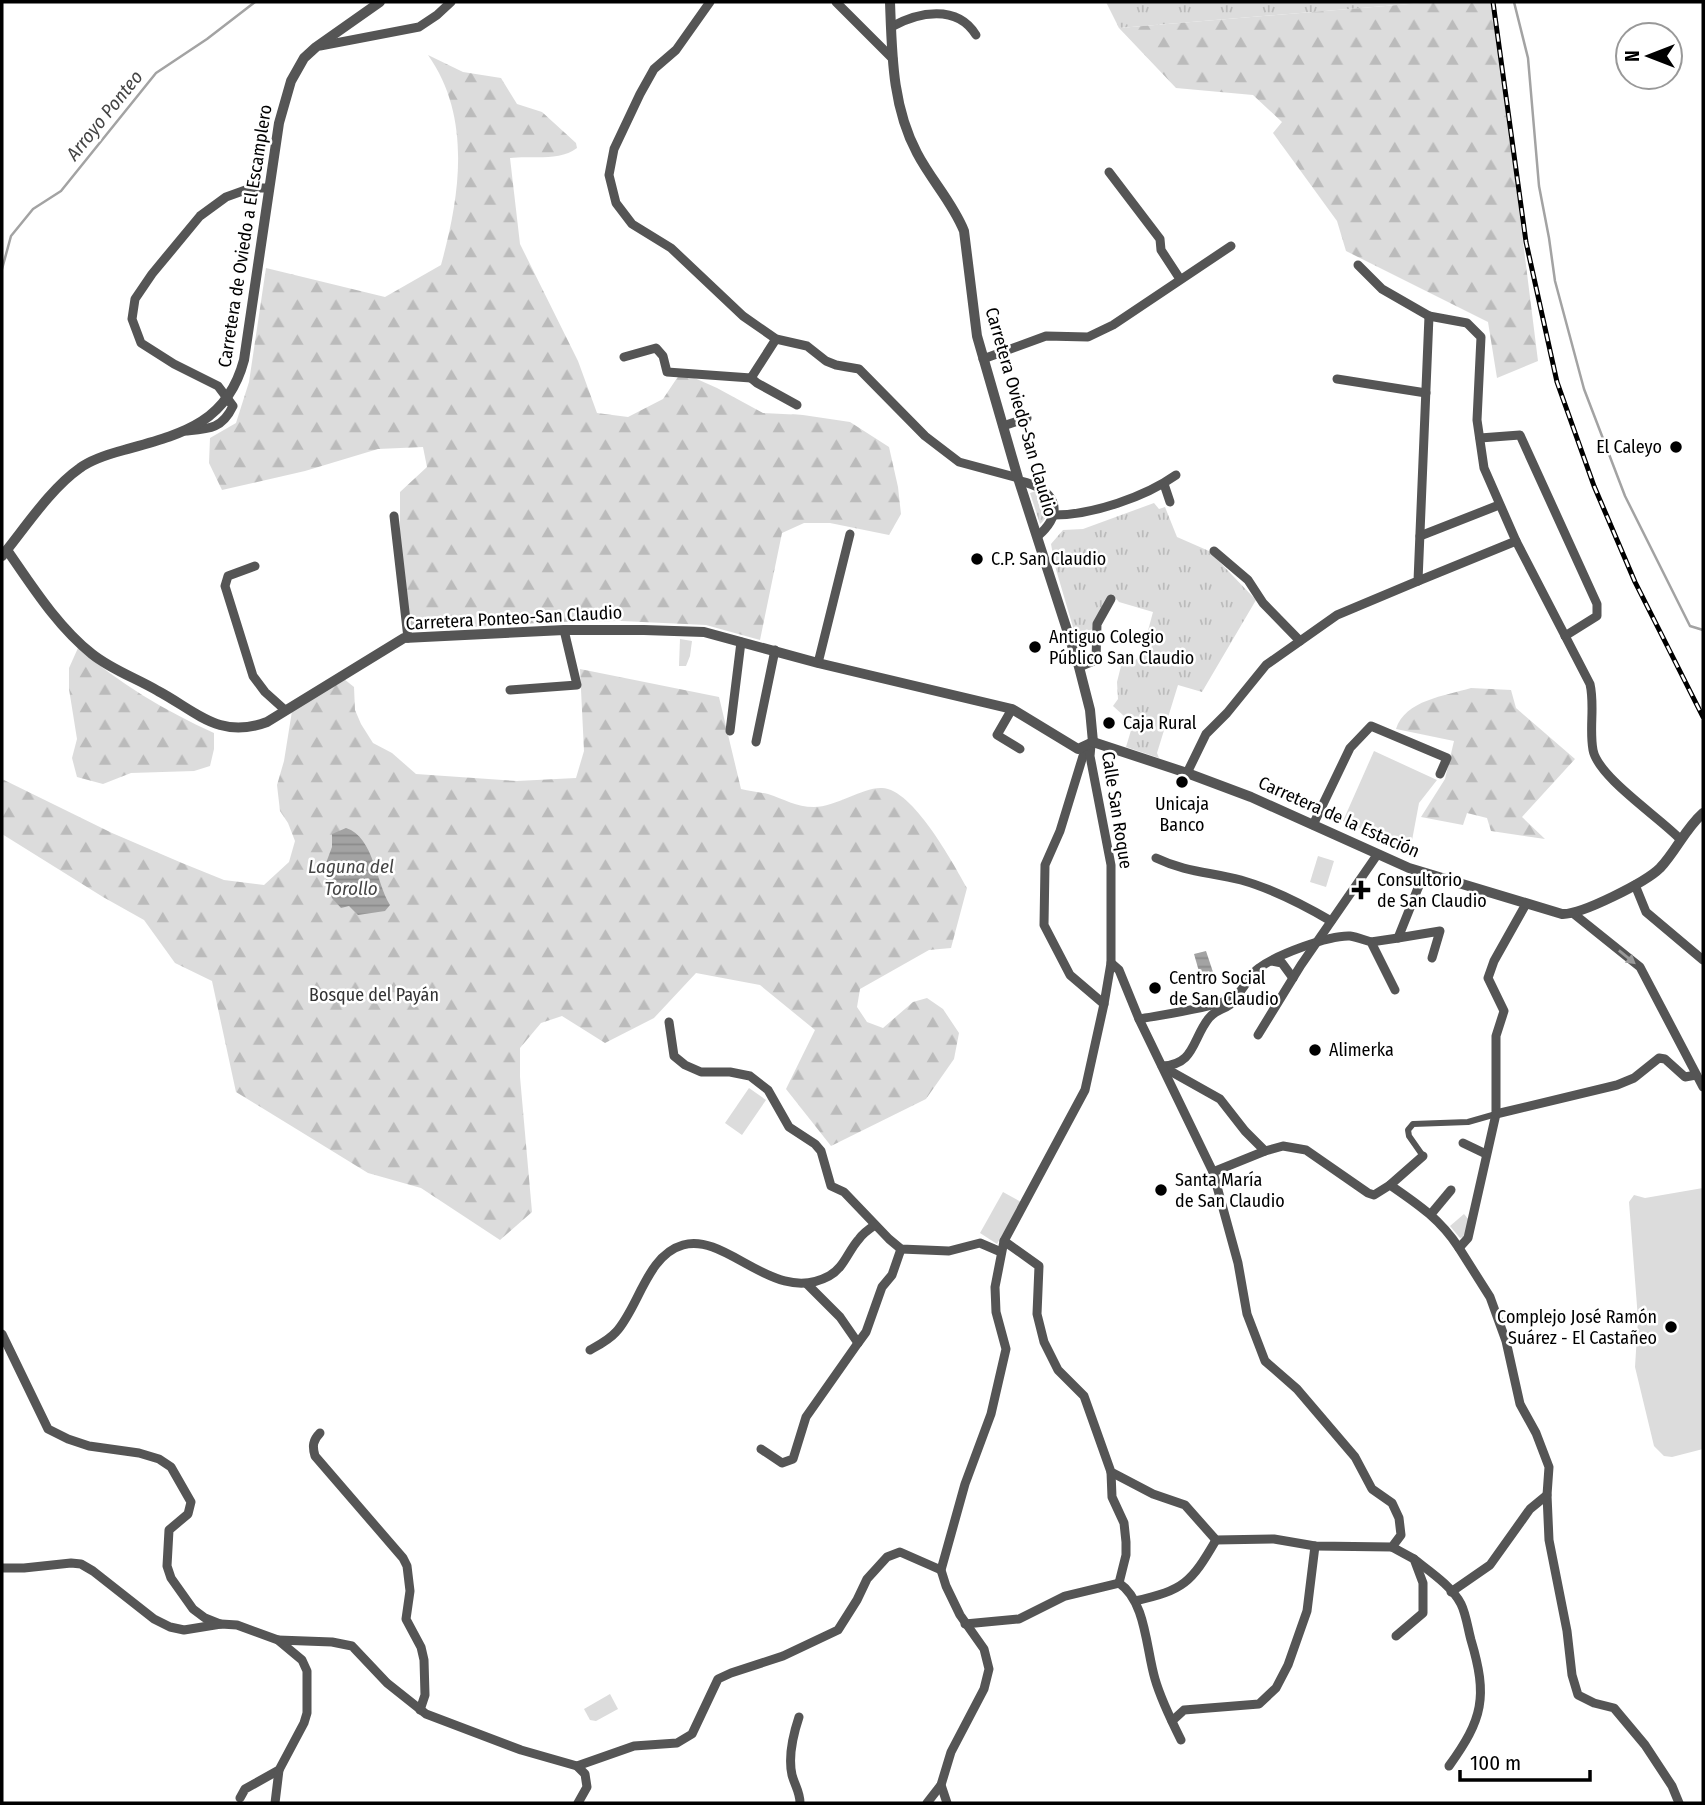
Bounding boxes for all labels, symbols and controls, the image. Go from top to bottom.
north arrow [1614,21,1684,91]
text: N [1621,50,1644,62]
water label: Arroyo Ponteo [61,66,148,166]
street label: Carretera de Oviedo a El Escamplero [213,103,277,369]
street label: Carretera Oviedo-San Claudio [981,305,1061,519]
place label: El Caleyo [1596,436,1662,458]
marker: El Caleyo [1668,439,1684,455]
place label: C.P. San Claudio [991,548,1106,570]
marker: C.P. San Claudio [969,551,985,567]
street label: Carretera Ponteo-San Claudio [405,601,623,635]
place label: Antiguo Colegio Público San Claudio [1049,626,1194,669]
marker: Antiguo Colegio Público San Claudio [1027,639,1043,655]
place label: Caja Rural [1123,712,1197,734]
marker: Caja Rural [1101,715,1117,731]
street label: Calle San Roque [1097,750,1137,870]
street label: Carretera de la Estación [1255,772,1423,862]
marker: Unicaja Banco [1174,774,1190,790]
place label: Unicaja Banco [1155,793,1209,836]
water label: Laguna del Torollo [308,855,394,900]
place label: Consultorio de San Claudio [1377,869,1487,912]
marker: Consultorio de San Claudio [1351,880,1371,900]
one-way arrow [1618,949,1635,964]
place label: Centro Social de San Claudio [1169,967,1279,1010]
marker: Centro Social de San Claudio [1147,980,1163,996]
park label: Bosque del Payán [309,984,439,1006]
place label: Alimerka [1329,1039,1394,1061]
marker: Alimerka [1307,1042,1323,1058]
place label: Santa María de San Claudio [1175,1169,1285,1212]
marker: Santa María de San Claudio [1153,1182,1169,1198]
place label: Complejo José Ramón Suárez - El Castañeo [1497,1306,1657,1349]
marker: Complejo José Ramón Suárez - El Castañeo [1663,1319,1679,1335]
scale bar [1460,1738,1590,1782]
text: 100 m [1470,1750,1521,1776]

